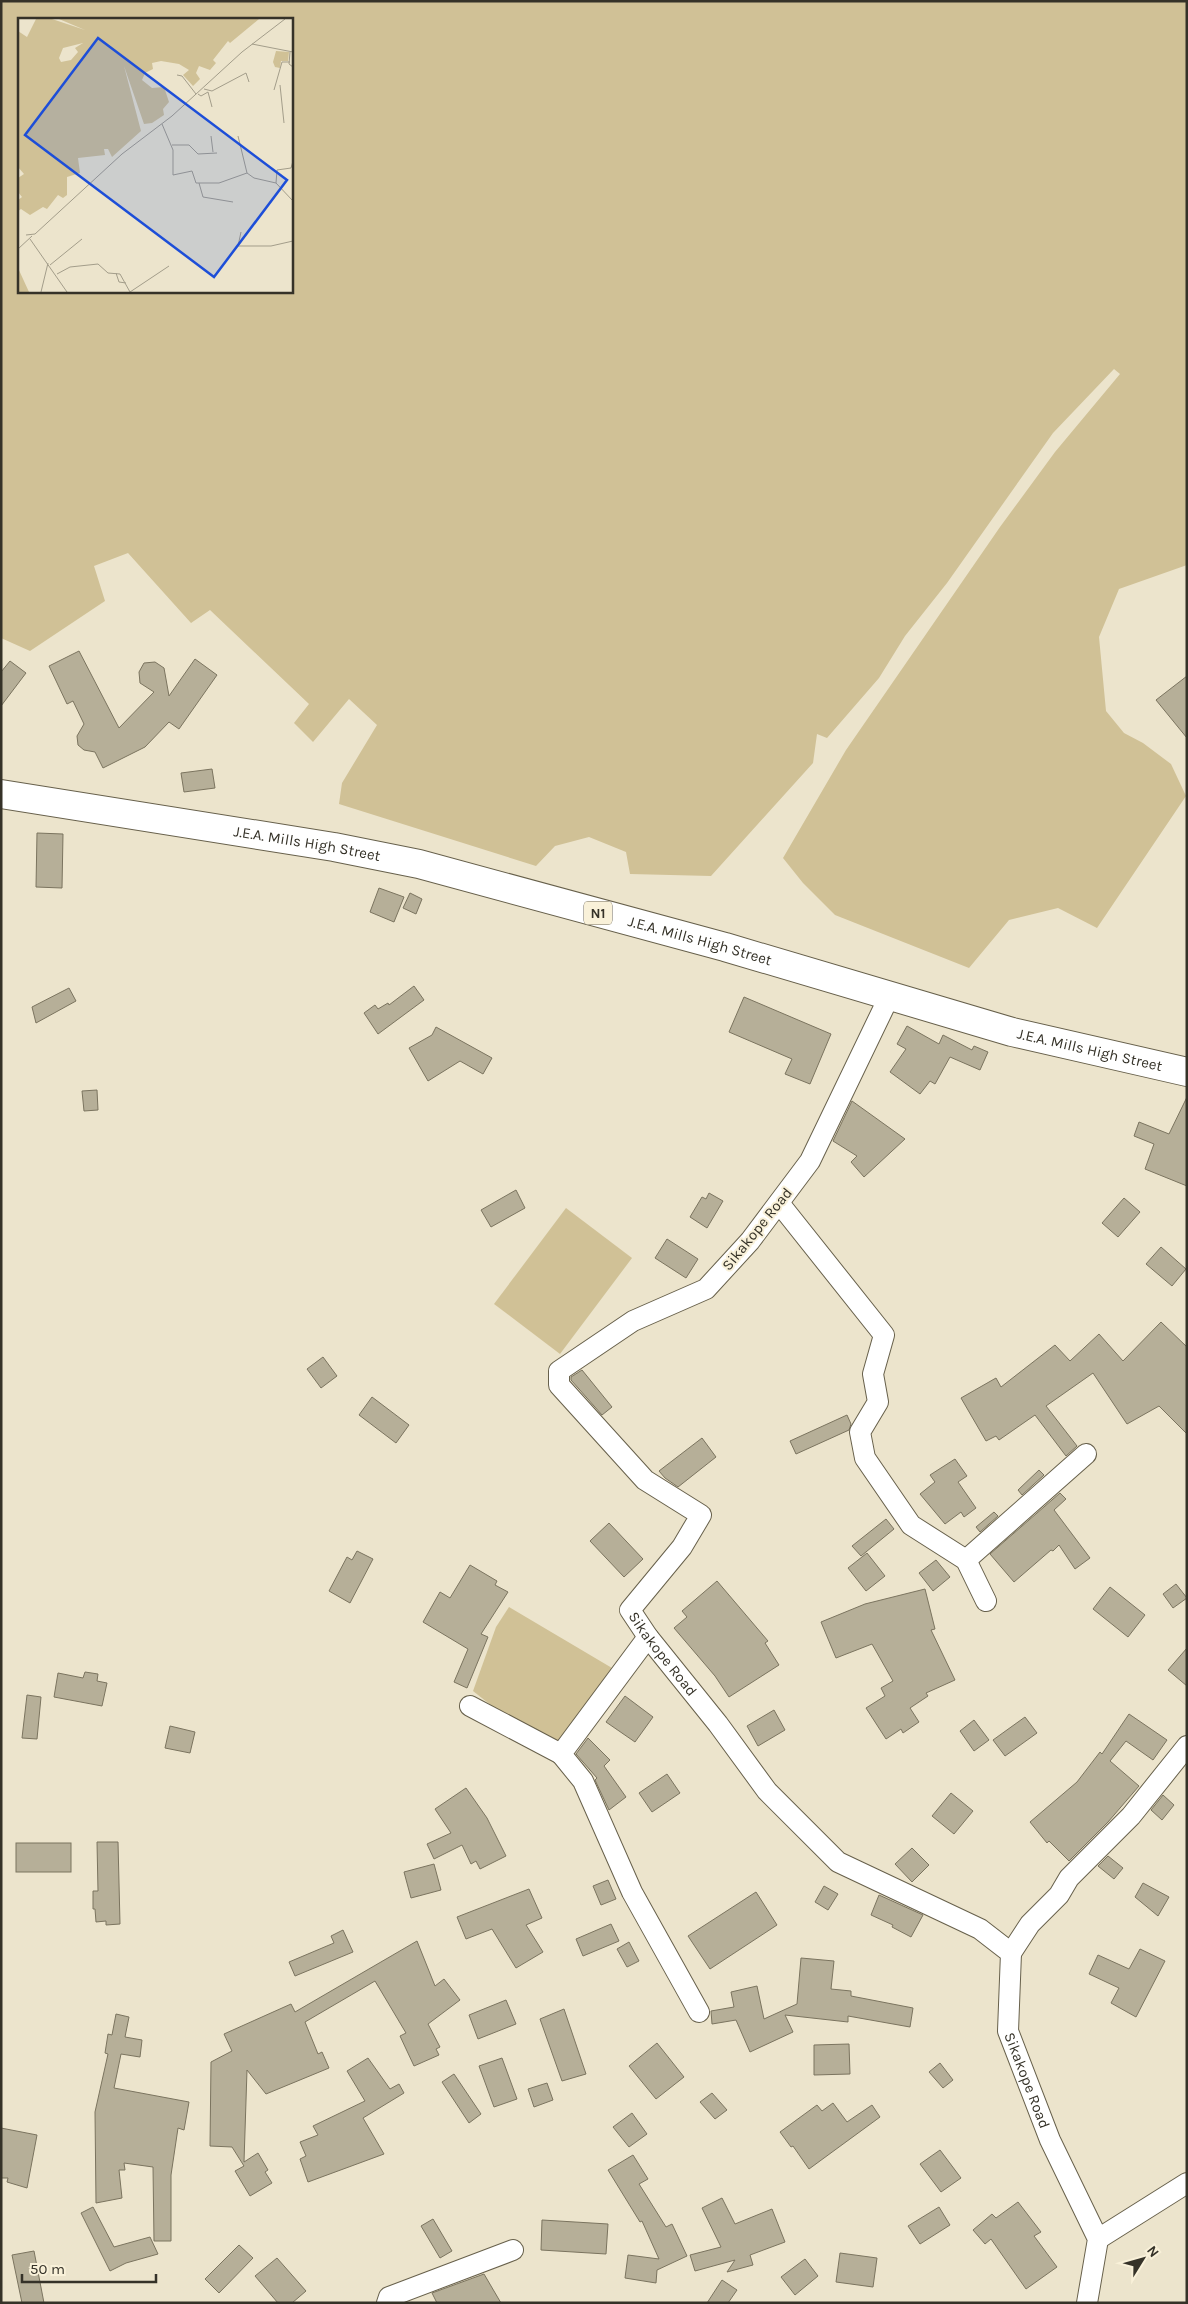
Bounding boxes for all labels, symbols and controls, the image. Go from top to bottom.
inset map [18,18,292,292]
street label: J.E.A. Mills High Street [232,822,382,865]
road number: N1 [584,901,612,924]
street label: J.E.A. Mills High Street [626,912,774,969]
street label: J.E.A. Mills High Street [1015,1024,1165,1075]
street label: Sikakope Road [718,1184,796,1274]
street label: Sikakope Road [625,1608,701,1700]
street label: Sikakope Road [1000,2030,1054,2131]
north arrow [1118,2234,1168,2284]
text: N [1143,2242,1163,2261]
scale bar [22,2252,156,2284]
text: 50 m [30,2260,65,2278]

